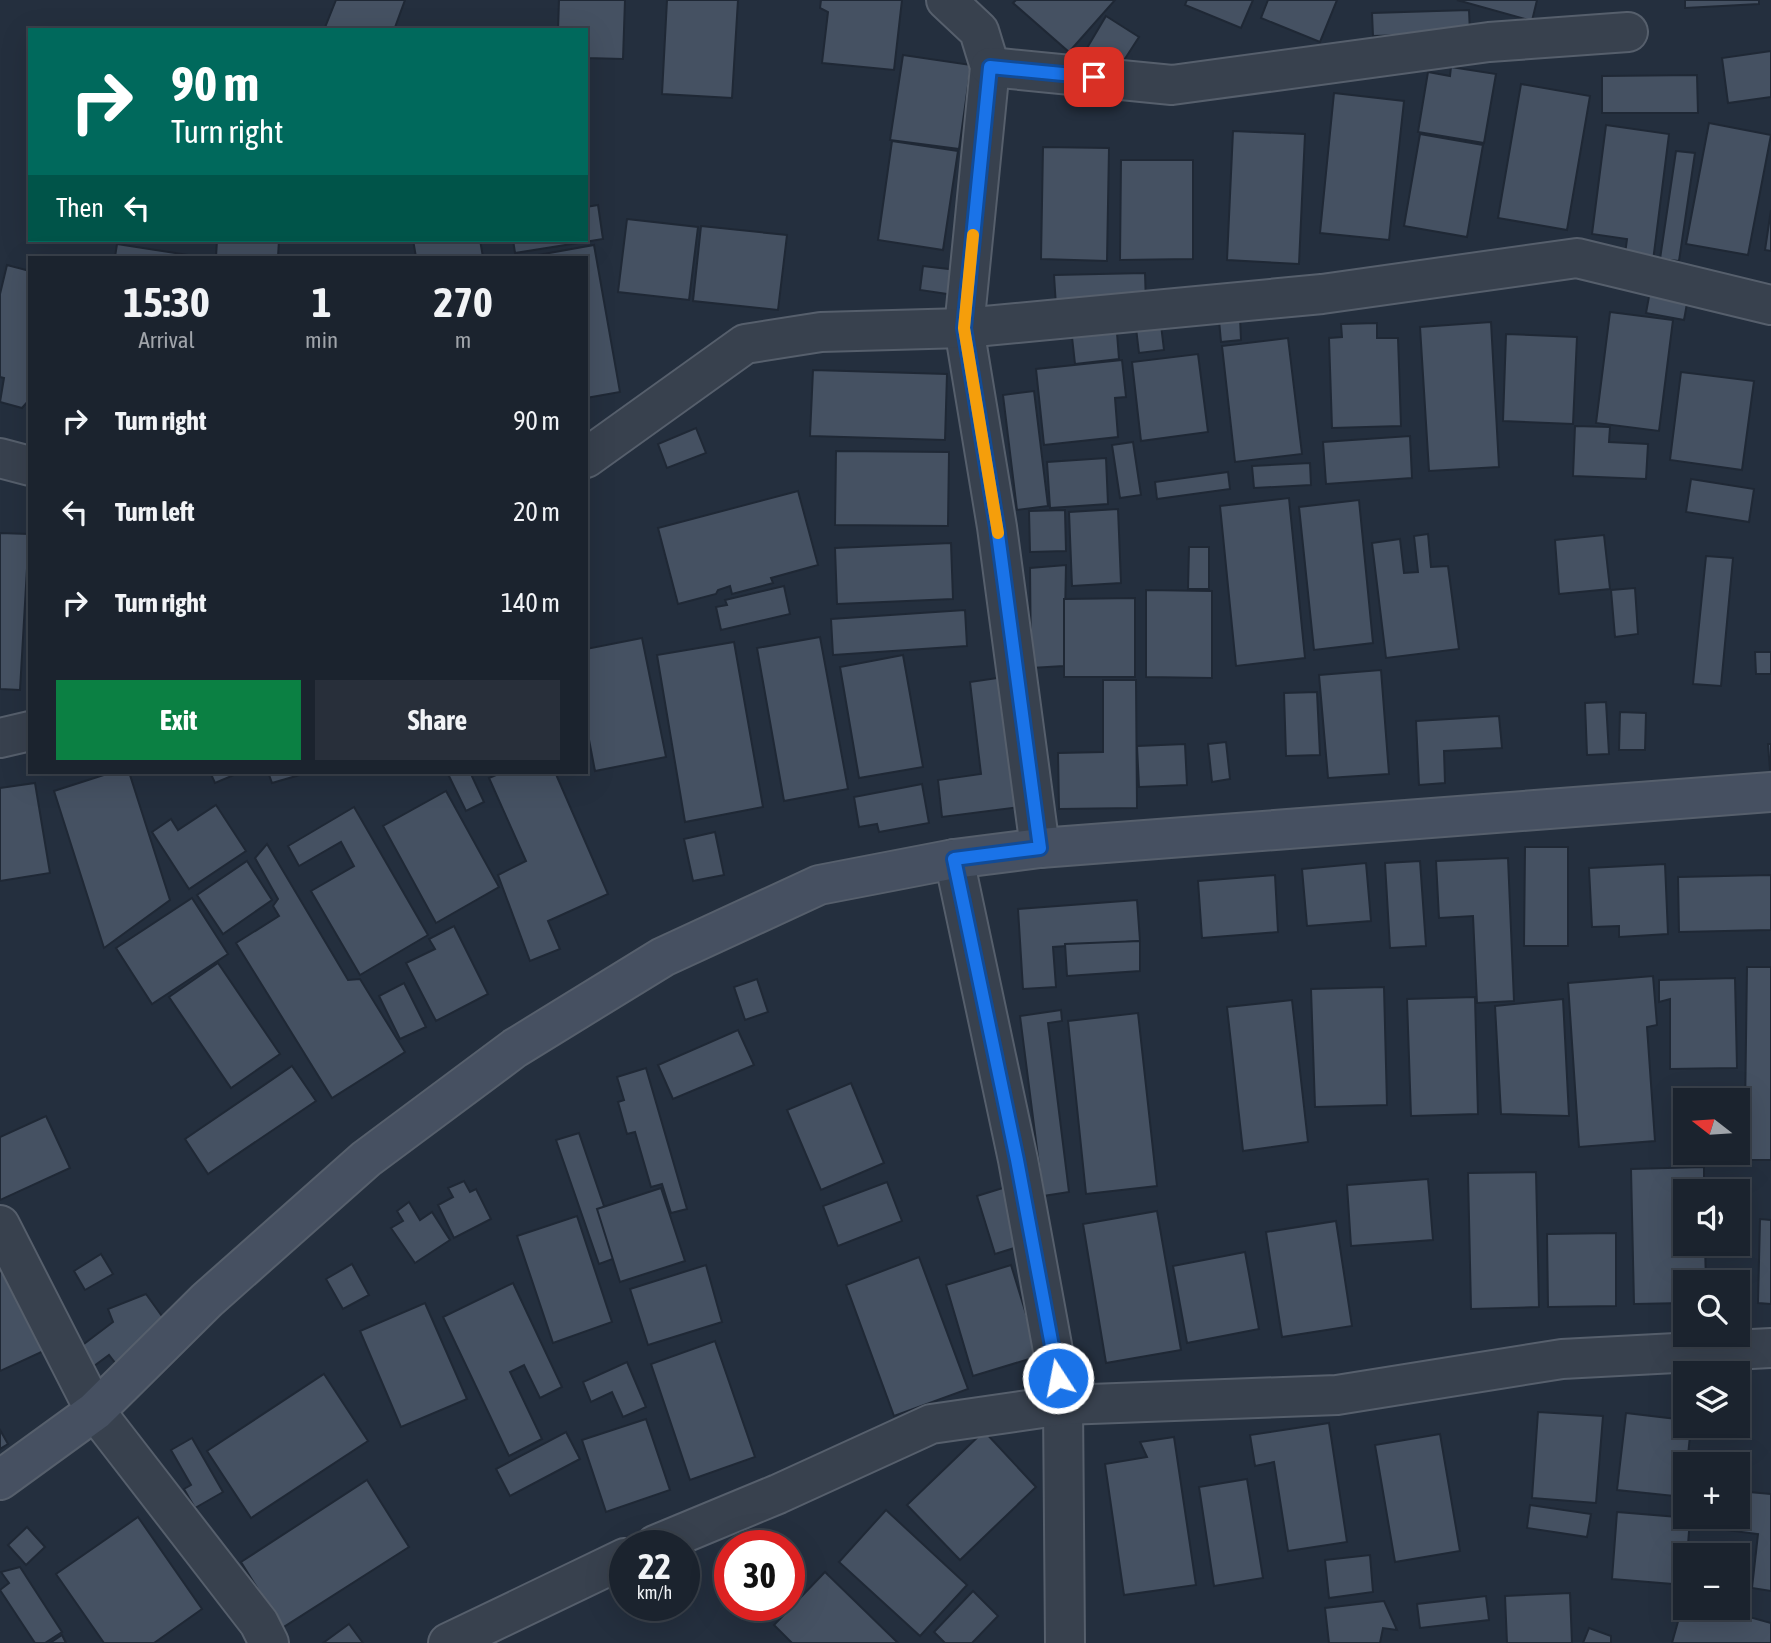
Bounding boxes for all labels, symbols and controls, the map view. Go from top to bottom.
pin [1064,47,1124,107]
text: 90 m [171,55,259,111]
icon: right [56,56,147,147]
icon: arrive [1075,58,1113,96]
text: Turn right [171,113,284,150]
icon: left [118,189,156,227]
text: Then [56,193,104,223]
text: 15:30 [123,278,210,326]
text: 1 [312,278,331,326]
text: 270 [433,278,493,326]
text: Arrival [138,327,195,353]
text: min [305,327,338,353]
text: m [455,327,471,353]
icon: right [56,402,94,440]
text: Turn right [115,406,206,436]
text: 90 m [513,406,560,436]
icon: left [56,493,94,531]
text: Turn left [115,497,195,527]
text: 20 m [513,497,560,527]
icon: right [56,584,94,622]
text: Turn right [115,588,206,618]
text: 140 m [501,588,560,618]
button: Exit [56,680,301,760]
button: Share [315,680,560,760]
north arrow [1673,1088,1750,1166]
map controls [1673,1088,1750,1620]
button: sound [1673,1179,1750,1256]
button: search [1673,1270,1750,1347]
position arrow [1021,1341,1095,1415]
button: layers [1673,1361,1750,1438]
button: + [1673,1452,1750,1529]
speed limit sign: 30 [714,1530,805,1621]
button: − [1673,1543,1750,1620]
text: 22 [638,1546,671,1586]
text: km/h [637,1582,672,1603]

